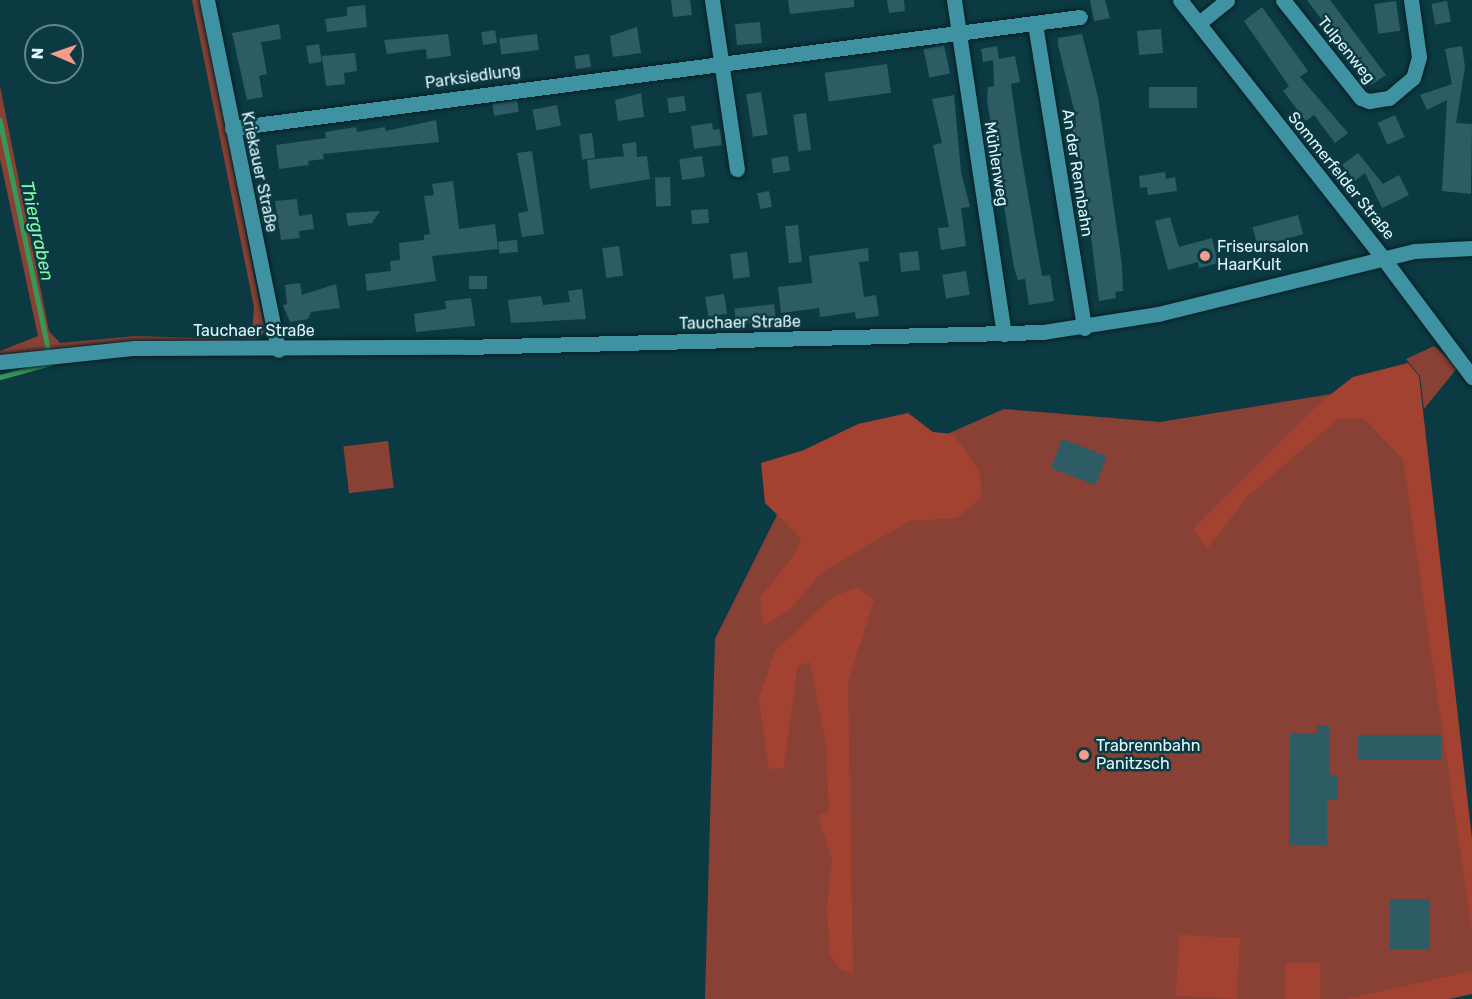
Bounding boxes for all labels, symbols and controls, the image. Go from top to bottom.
street label: Tulpenweg [1313,13,1379,87]
north arrow [24,24,84,84]
text: N [28,47,47,60]
street label: Parksiedlung [424,61,522,93]
street label: An der Rennbahn [1057,108,1097,238]
street label: Sommerfelder Straße [1283,108,1399,244]
street label: Kriekauer Straße [237,110,281,234]
street label: Mühlenweg [980,120,1012,208]
water label: Thiergraben [16,179,58,283]
place label: Friseursalon HaarKult [1217,237,1309,275]
marker: Friseursalon HaarKult [1198,249,1212,263]
street label: Tauchaer Straße [679,312,801,334]
street label: Tauchaer Straße [193,321,315,341]
place label: Trabrennbahn Panitzsch [1096,736,1200,774]
marker: Trabrennbahn Panitzsch [1077,748,1091,762]

